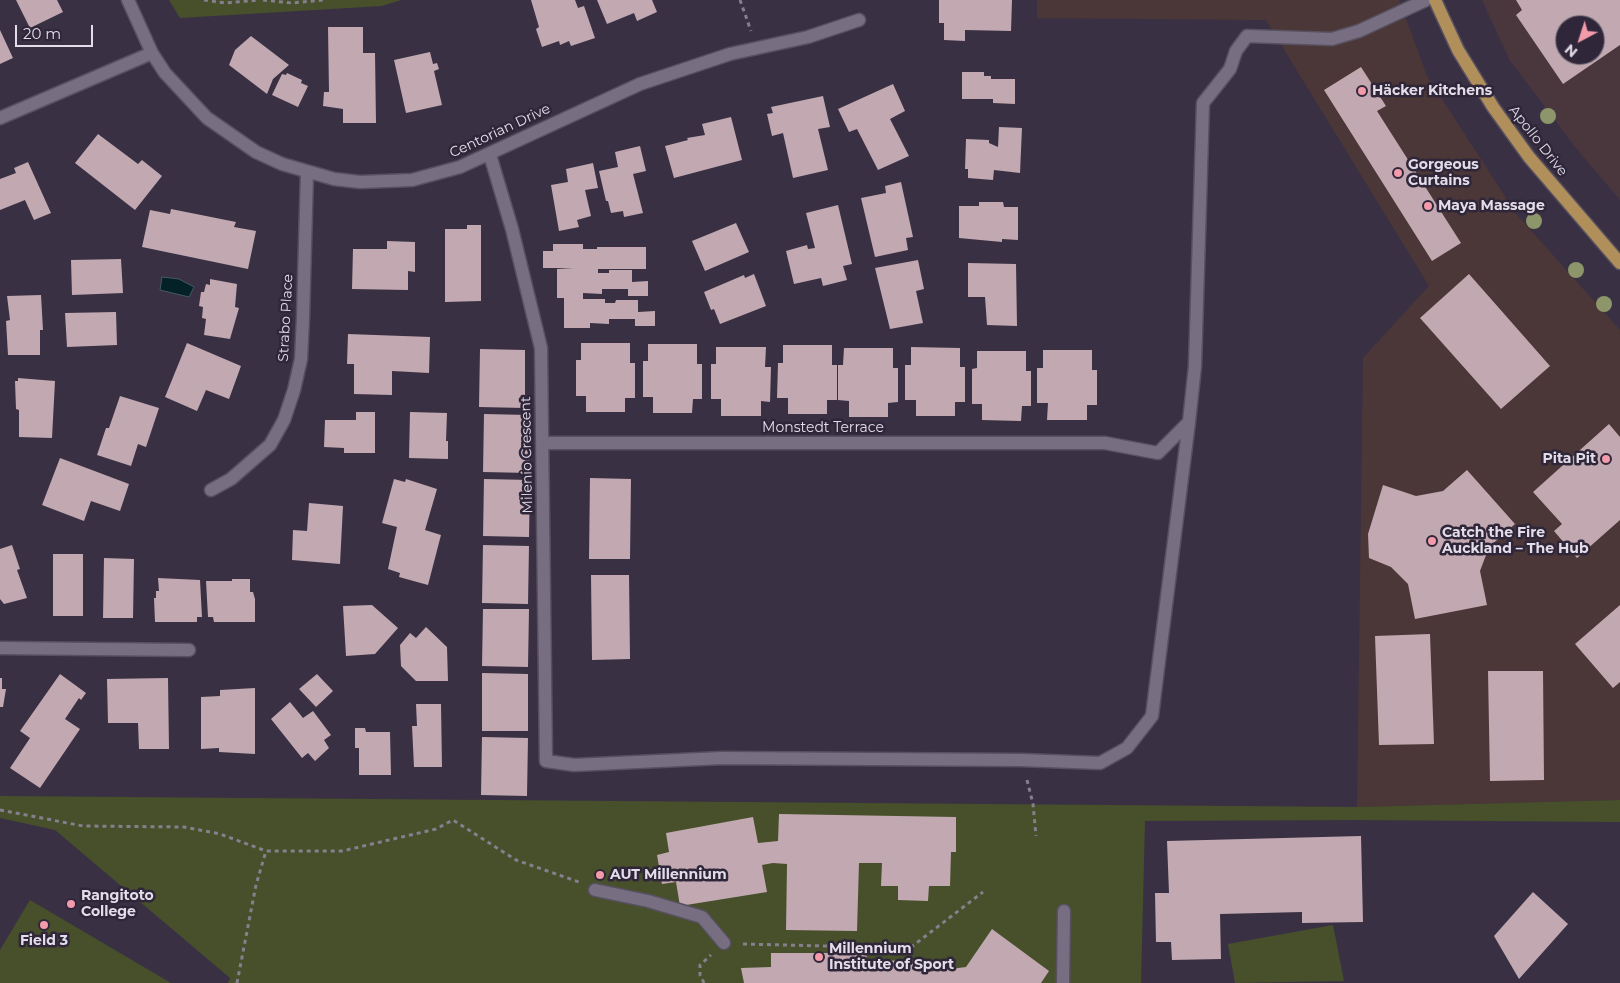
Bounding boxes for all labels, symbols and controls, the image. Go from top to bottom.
scale bar [18,15,95,47]
north arrow [1555,15,1605,65]
text: 20 m [23,24,61,43]
text: N [1561,40,1581,61]
place label: Häcker Kitchens [1372,83,1492,99]
marker: Häcker Kitchens [1356,85,1368,97]
street label: Centorian Drive [447,100,553,162]
street label: Apollo Drive [1505,102,1571,180]
place label: Gorgeous Curtains [1408,157,1479,190]
marker: Gorgeous Curtains [1392,167,1404,179]
place label: Maya Massage [1438,198,1545,214]
marker: Maya Massage [1422,200,1434,212]
street label: Strabo Place [275,274,297,362]
street label: Milenio Crescent [518,396,536,514]
street label: Monstedt Terrace [762,420,884,436]
place label: Pita Pit [1543,451,1596,467]
marker: Pita Pit [1600,453,1612,465]
place label: Catch the Fire Auckland – The Hub [1442,525,1589,558]
marker: Catch the Fire Auckland – The Hub [1426,535,1438,547]
place label: AUT Millennium [610,867,727,883]
marker: AUT Millennium [594,869,606,881]
place label: Rangitoto College [81,888,154,920]
marker: Rangitoto College [65,898,77,910]
marker: Field 3 [38,919,50,931]
place label: Field 3 [20,933,68,949]
place label: Millennium Institute of Sport [829,941,954,974]
marker: Millennium Institute of Sport [813,951,825,963]

